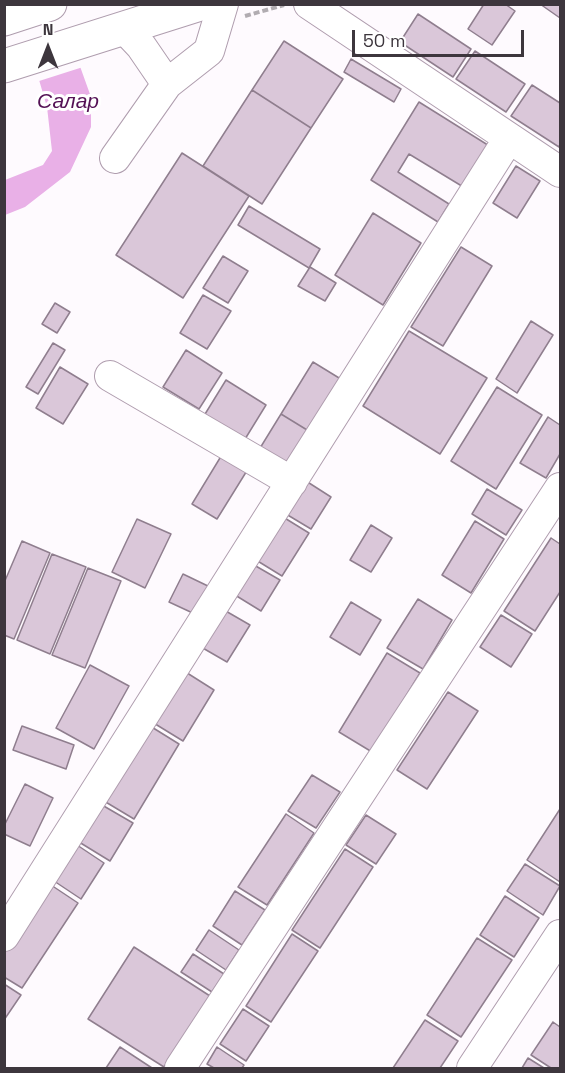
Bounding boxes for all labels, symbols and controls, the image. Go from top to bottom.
north arrow [18,18,78,78]
scale bar [355,18,528,56]
text: N [43,19,53,40]
text: 50 m [363,29,405,52]
water label: Салар [37,89,99,115]

